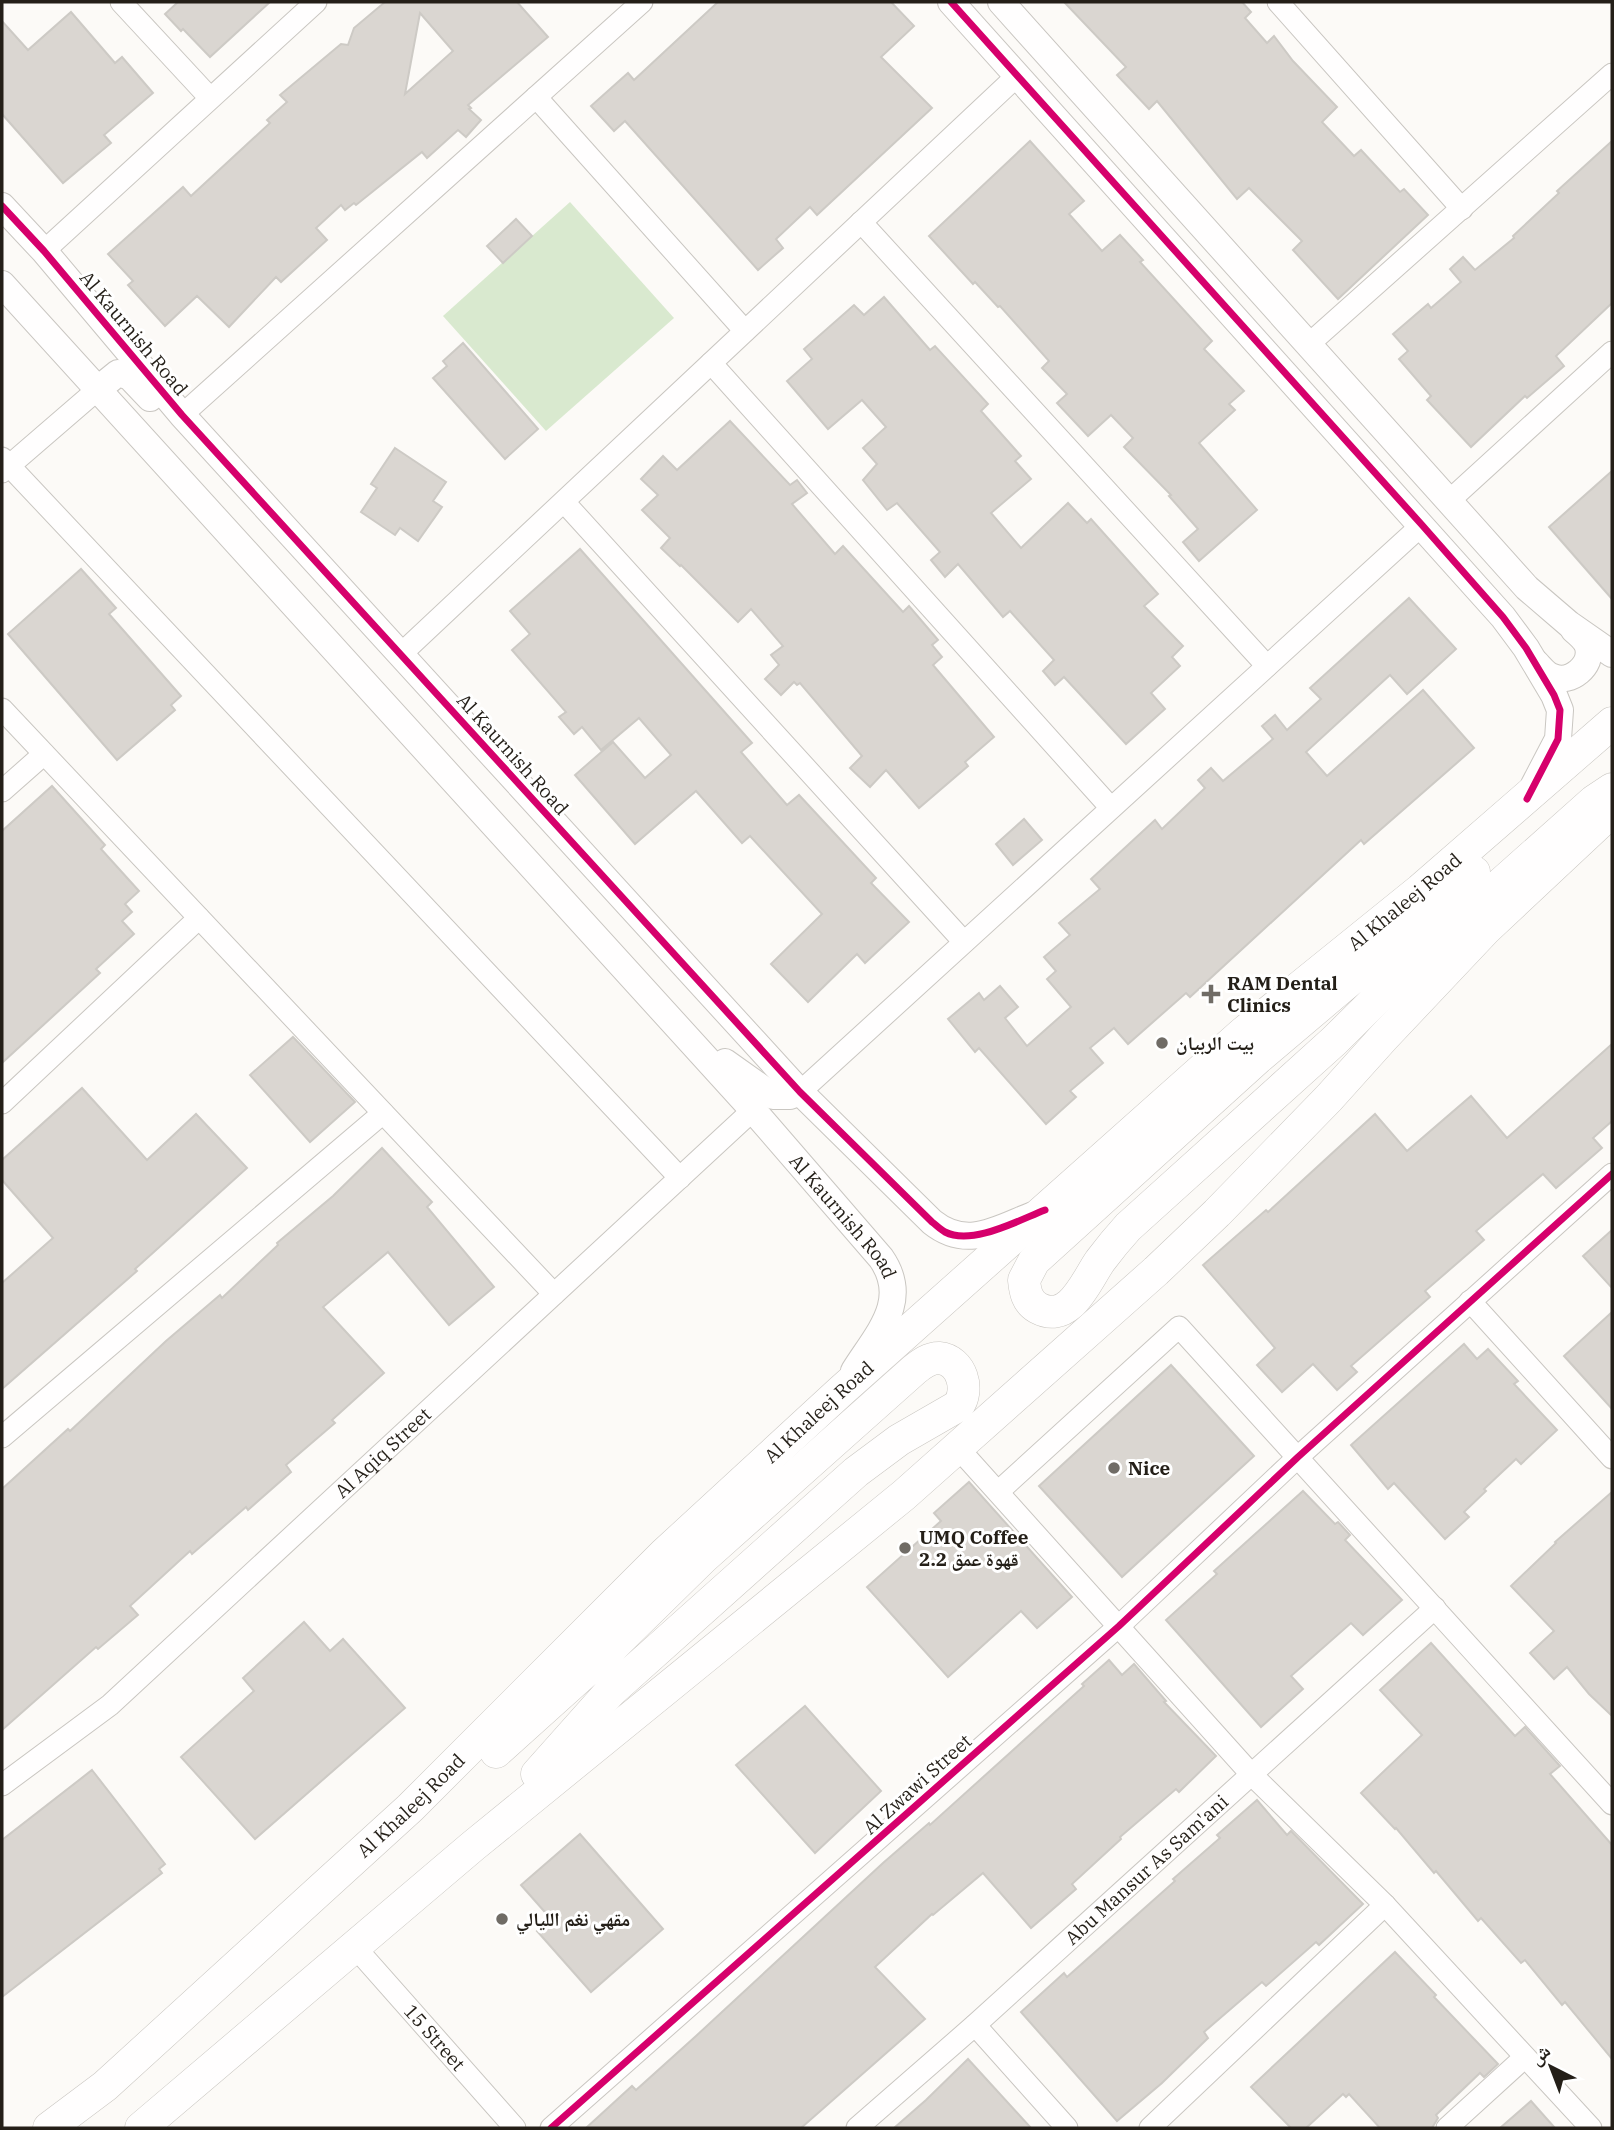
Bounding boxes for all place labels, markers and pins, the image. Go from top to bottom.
place label: RAM Dental Clinics [1227,971,1338,1017]
marker: RAM Dental Clinics [1201,984,1221,1004]
place label: بيت الربيان [1176,1031,1254,1055]
marker: بيت الربيان [1154,1035,1170,1051]
place label: Nice [1128,1456,1170,1480]
marker: Nice [1106,1460,1122,1476]
place label: UMQ Coffee 2.2 قهوة عمق [919,1525,1029,1571]
marker: UMQ Coffee 2.2 قهوة عمق [897,1540,913,1556]
place label: مقهي نغم الليالي [516,1907,630,1935]
marker: مقهي نغم الليالي [494,1911,510,1927]

